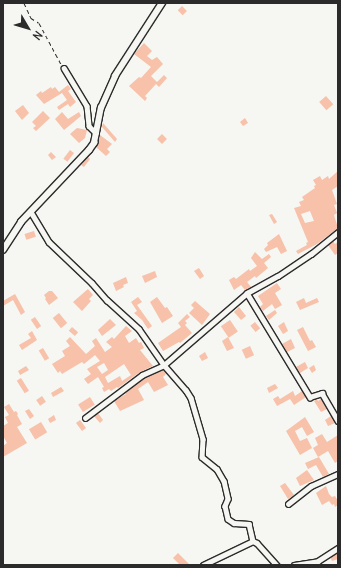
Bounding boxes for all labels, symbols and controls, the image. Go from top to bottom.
north arrow [8,8,48,48]
text: N [30,28,45,43]

